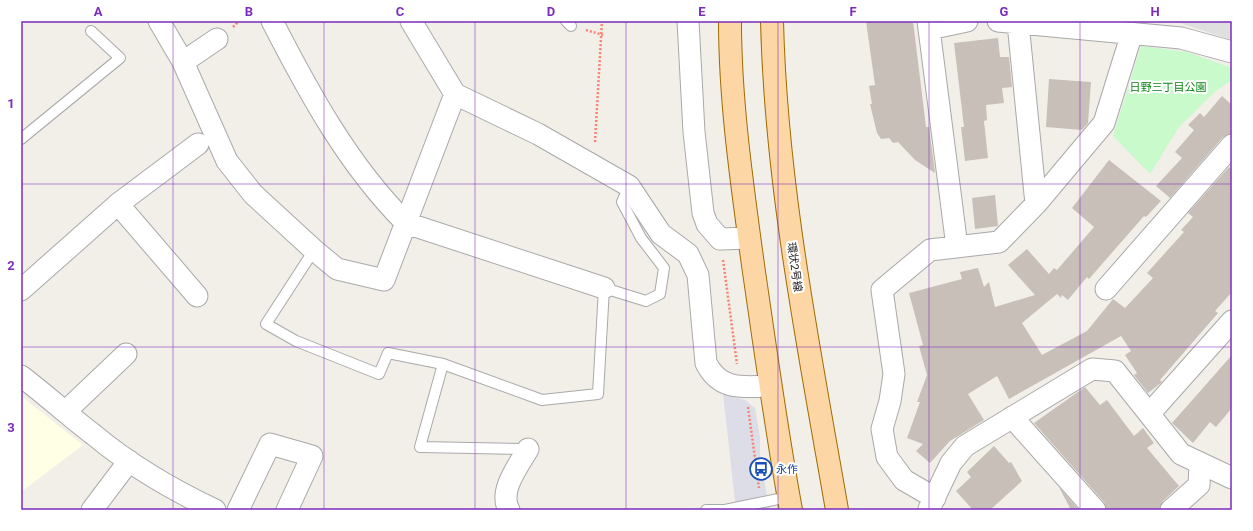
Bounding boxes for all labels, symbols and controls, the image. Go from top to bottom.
text: A [94,4,103,19]
text: B [245,4,253,19]
text: C [396,4,405,19]
text: D [547,4,555,19]
text: E [698,4,706,19]
text: F [849,4,857,19]
text: G [1000,4,1009,19]
text: H [1150,4,1160,19]
park label: 日野三丁目公園 [1130,81,1207,94]
text: 1 [7,96,15,111]
street label: 環状2号線 [785,241,804,293]
text: 2 [7,258,15,273]
text: 3 [7,420,15,435]
bus stop icon: 永作 [748,456,774,482]
place label: 永作 [776,463,798,476]

